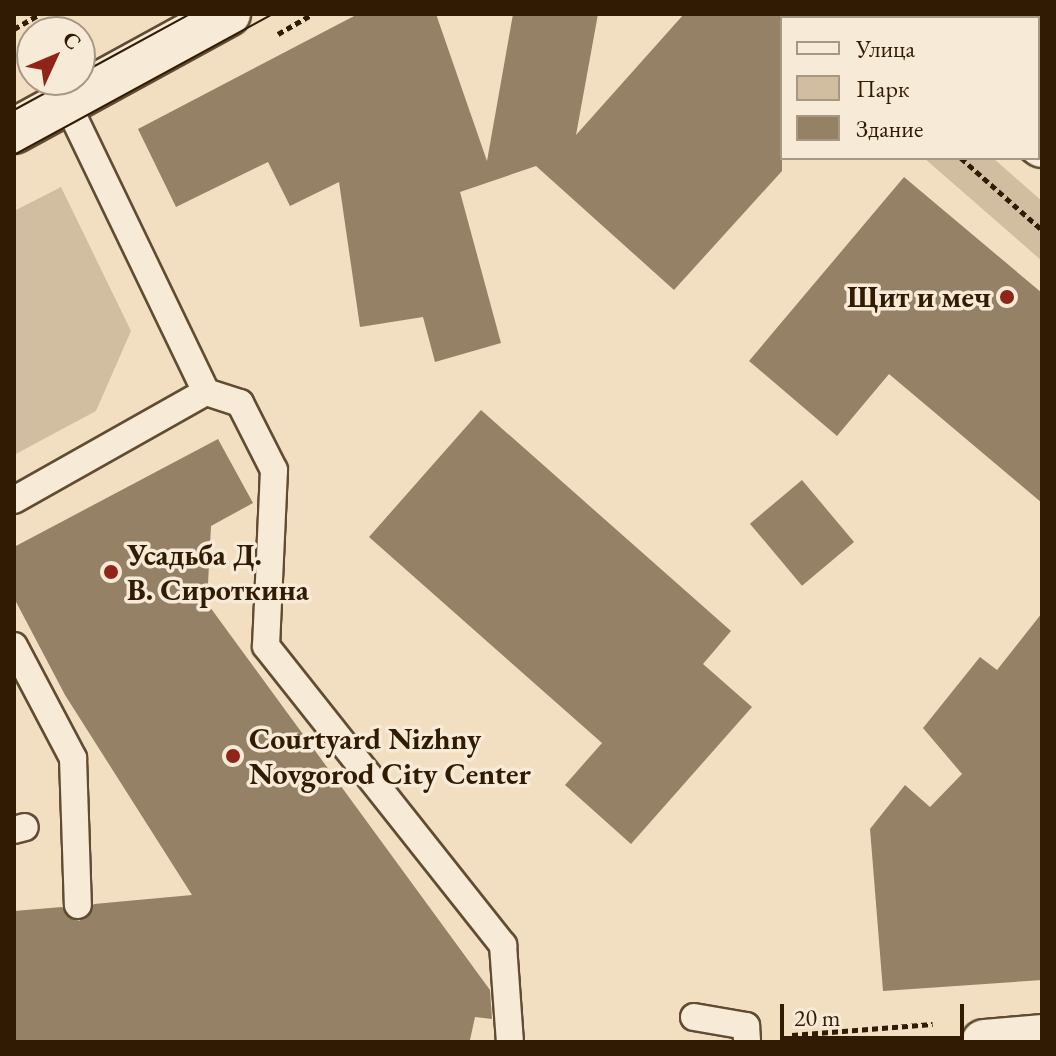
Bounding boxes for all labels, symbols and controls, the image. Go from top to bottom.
north arrow [16,16,96,96]
legend [780,16,1040,160]
text: С [56,25,88,56]
text: Улица [856,33,915,64]
text: Парк [856,73,909,104]
text: Здание [856,113,923,144]
place label: Щит и меч [847,279,991,315]
marker: Щит и меч [998,288,1016,306]
place label: Усадьба Д. В. Сироткина [127,537,309,608]
marker: Усадьба Д. В. Сироткина [102,563,120,581]
place label: Courtyard Nizhny Novgorod City Center [249,721,531,792]
marker: Courtyard Nizhny Novgorod City Center [224,747,242,765]
scale bar [784,988,968,1038]
text: 20 m [794,1002,841,1033]

